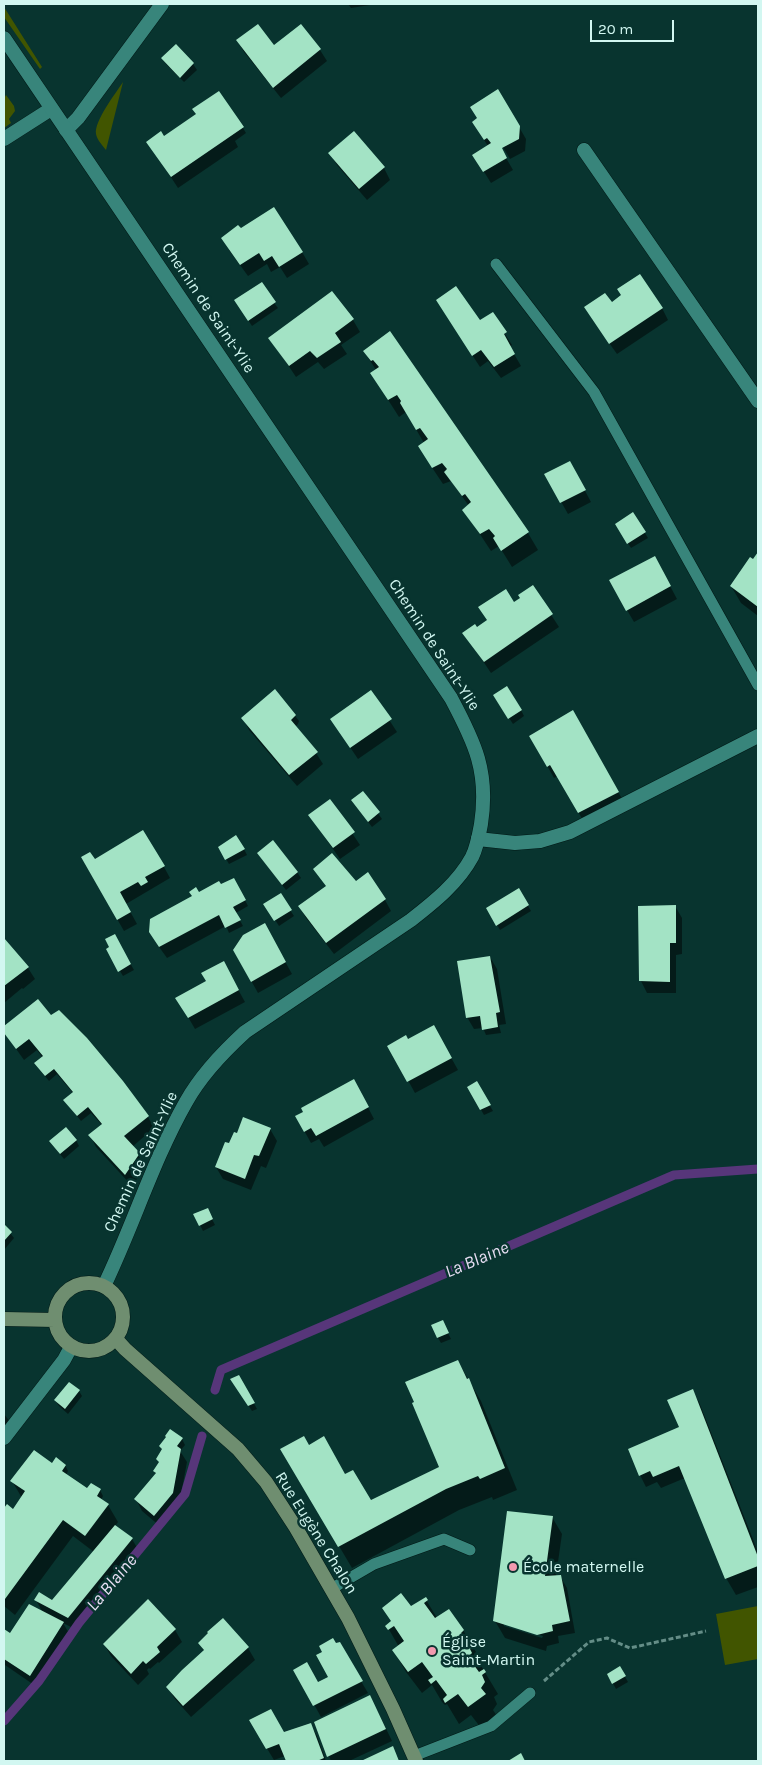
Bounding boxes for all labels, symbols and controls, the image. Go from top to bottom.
scale bar [592,10,676,42]
text: 20 m [598,20,633,38]
street label: Chemin de Saint-Ylie [157,239,259,377]
street label: Chemin de Saint-Ylie [384,576,484,714]
street label: Chemin de Saint-Ylie [100,1089,182,1235]
water label: La Blaine [442,1237,512,1283]
street label: Rue Eugène Chalon [271,1468,361,1598]
water label: La Blaine [82,1550,142,1616]
place label: École maternelle [523,1557,644,1577]
marker: École maternelle [507,1561,519,1573]
place label: Église Saint-Martin [442,1632,535,1670]
marker: Église Saint-Martin [426,1645,438,1657]

